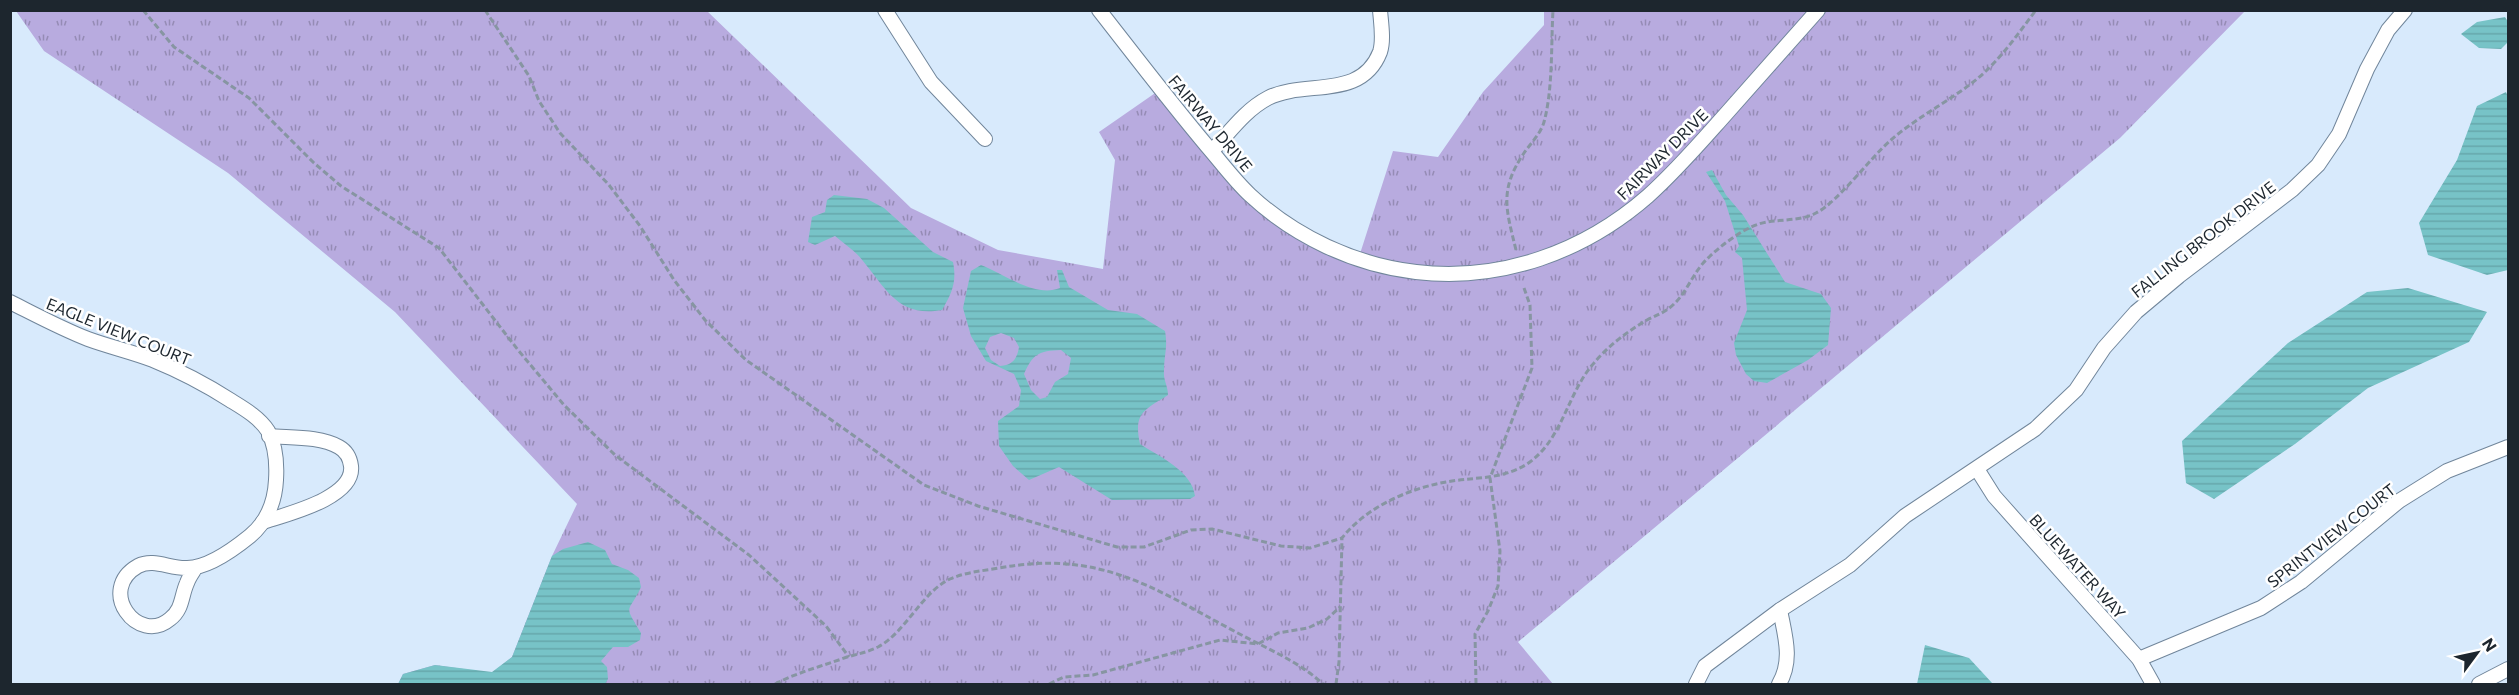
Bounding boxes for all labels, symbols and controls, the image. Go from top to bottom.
street label: FAIRWAY DRIVE [1165,71,1257,175]
street label: FAIRWAY DRIVE [1613,105,1711,203]
street label: FALLING BROOK DRIVE [2127,177,2279,301]
street label: EAGLE VIEW COURT [44,293,194,369]
street label: SPRINTVIEW COURT [2263,479,2399,591]
street label: BLUEWATER WAY [2026,510,2130,623]
north arrow [2447,623,2507,683]
text: N [2479,634,2501,655]

